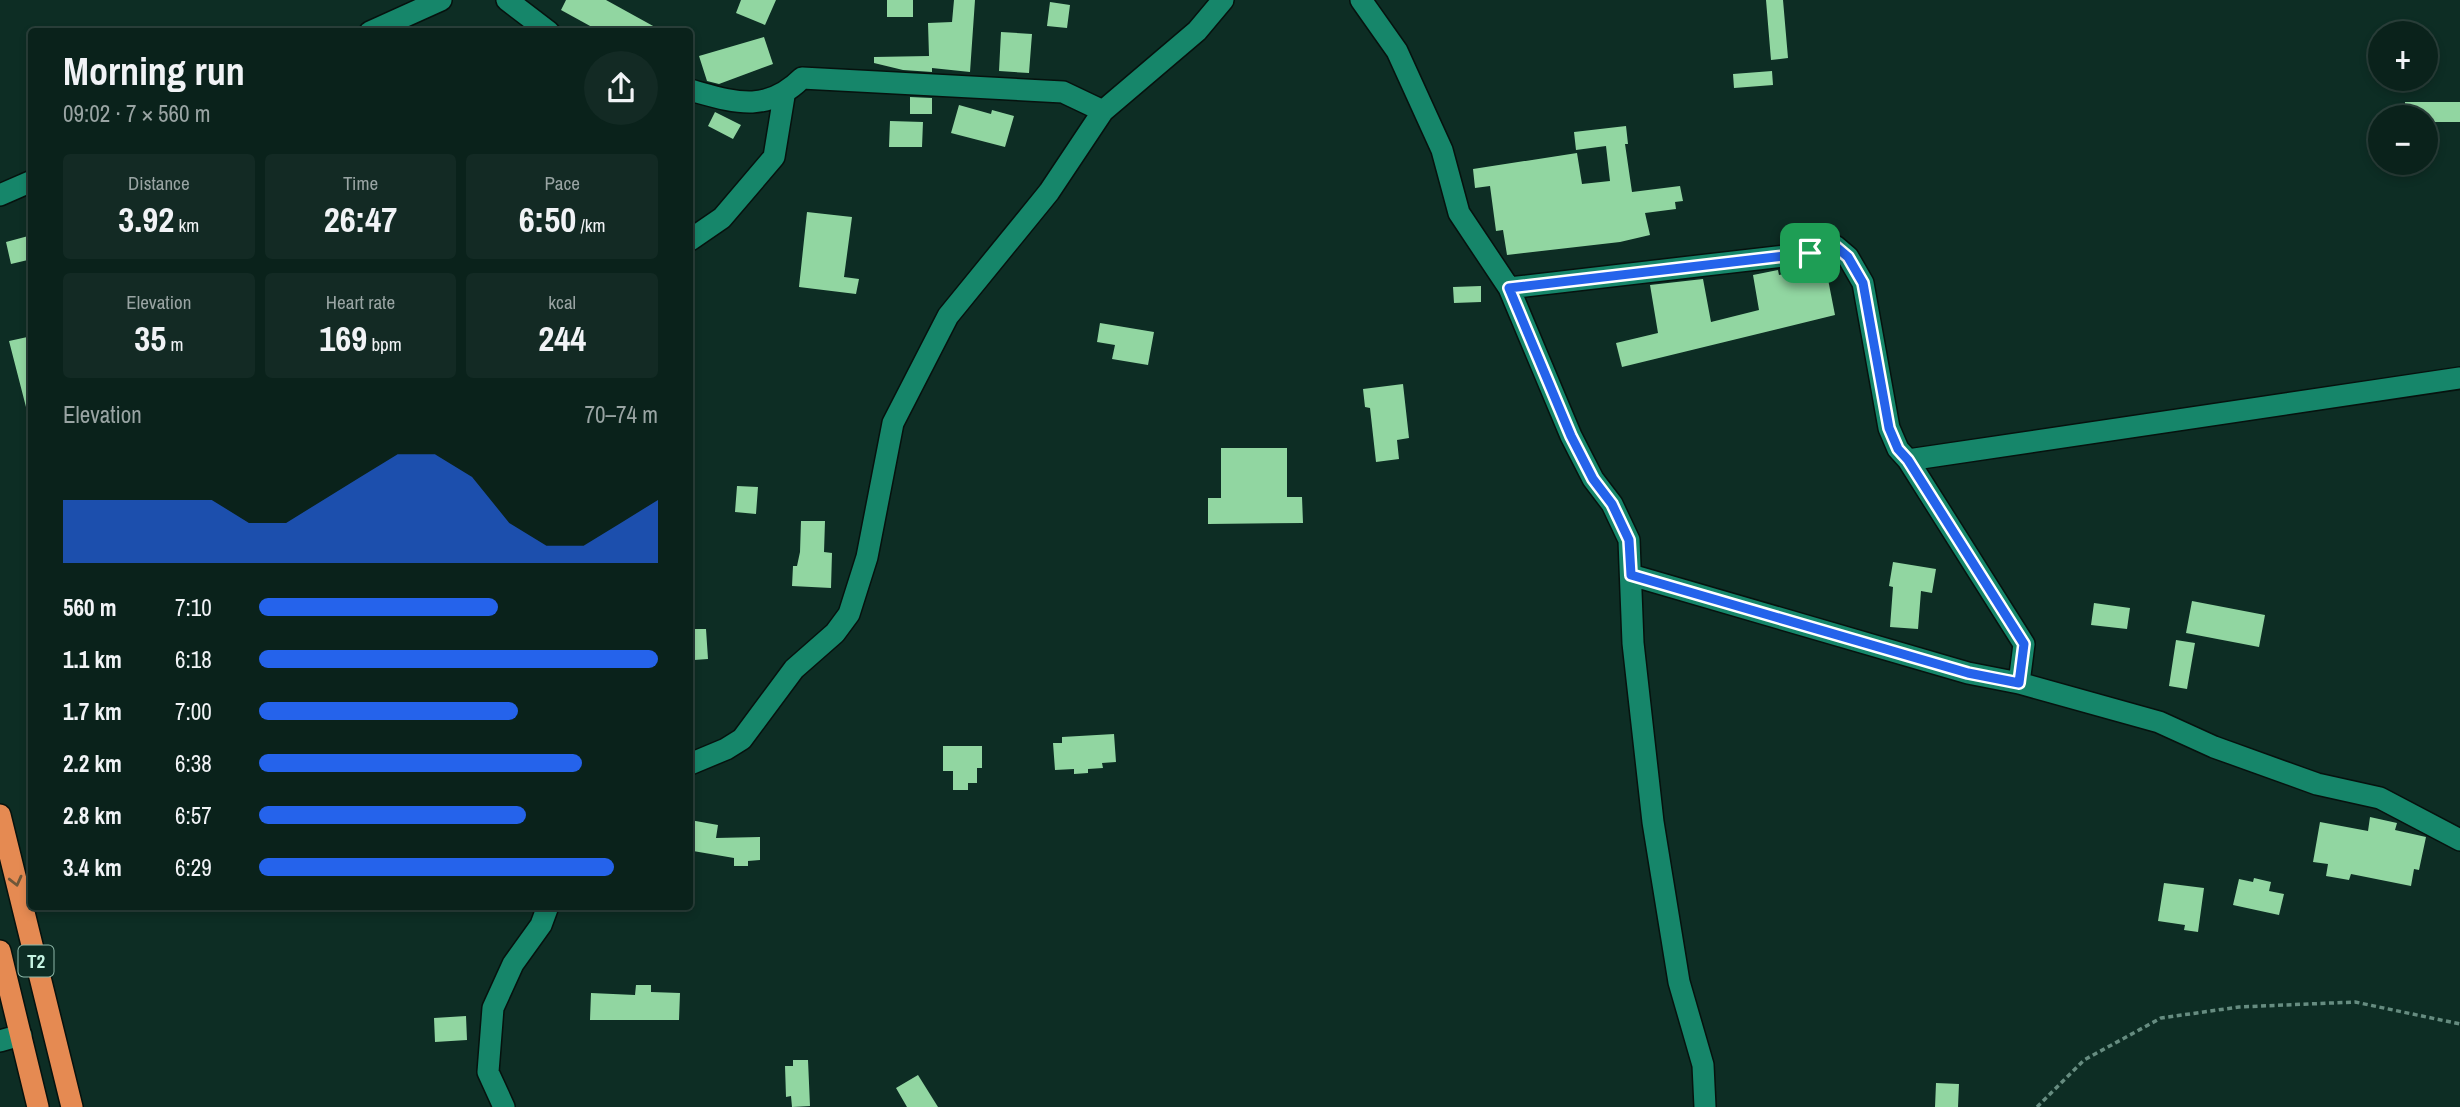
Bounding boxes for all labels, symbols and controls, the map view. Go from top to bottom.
map controls [2368,21,2438,175]
button: + [2368,21,2438,91]
text: Morning run [63,46,245,97]
button: share [584,51,658,125]
text: 09:02 · 7 × 560 m [63,98,210,129]
button: − [2368,105,2438,175]
text: Distance [128,170,190,196]
text: Time [343,170,378,196]
text: Pace [544,170,580,196]
text: 3.92 [118,196,174,243]
text: 26:47 [324,196,397,243]
text: 6:50 [519,196,576,243]
text: km [174,212,199,238]
text: /km [576,212,606,238]
pin [1780,223,1840,283]
icon: arrive [1791,234,1829,272]
text: Elevation [126,289,191,315]
text: Heart rate [326,289,395,315]
text: kcal [548,289,576,315]
text: 35 [134,315,166,362]
text: 169 [319,315,367,362]
text: 244 [538,315,586,362]
text: m [166,331,183,357]
text: bpm [367,331,402,357]
text: Elevation [63,399,142,430]
text: 70–74 m [585,399,658,430]
text: 560 m [63,592,116,623]
text: 7:10 [175,592,212,623]
text: 1.1 km [63,644,122,675]
text: 6:18 [175,644,212,675]
text: 1.7 km [63,696,122,727]
text: 7:00 [175,696,212,727]
text: 2.2 km [63,748,122,779]
text: 6:38 [175,748,212,779]
text: 2.8 km [63,800,122,831]
text: 6:57 [175,800,212,831]
text: 3.4 km [63,852,122,883]
text: 6:29 [175,852,212,883]
one-way arrow [8,875,22,887]
road number: T2 [19,945,54,976]

